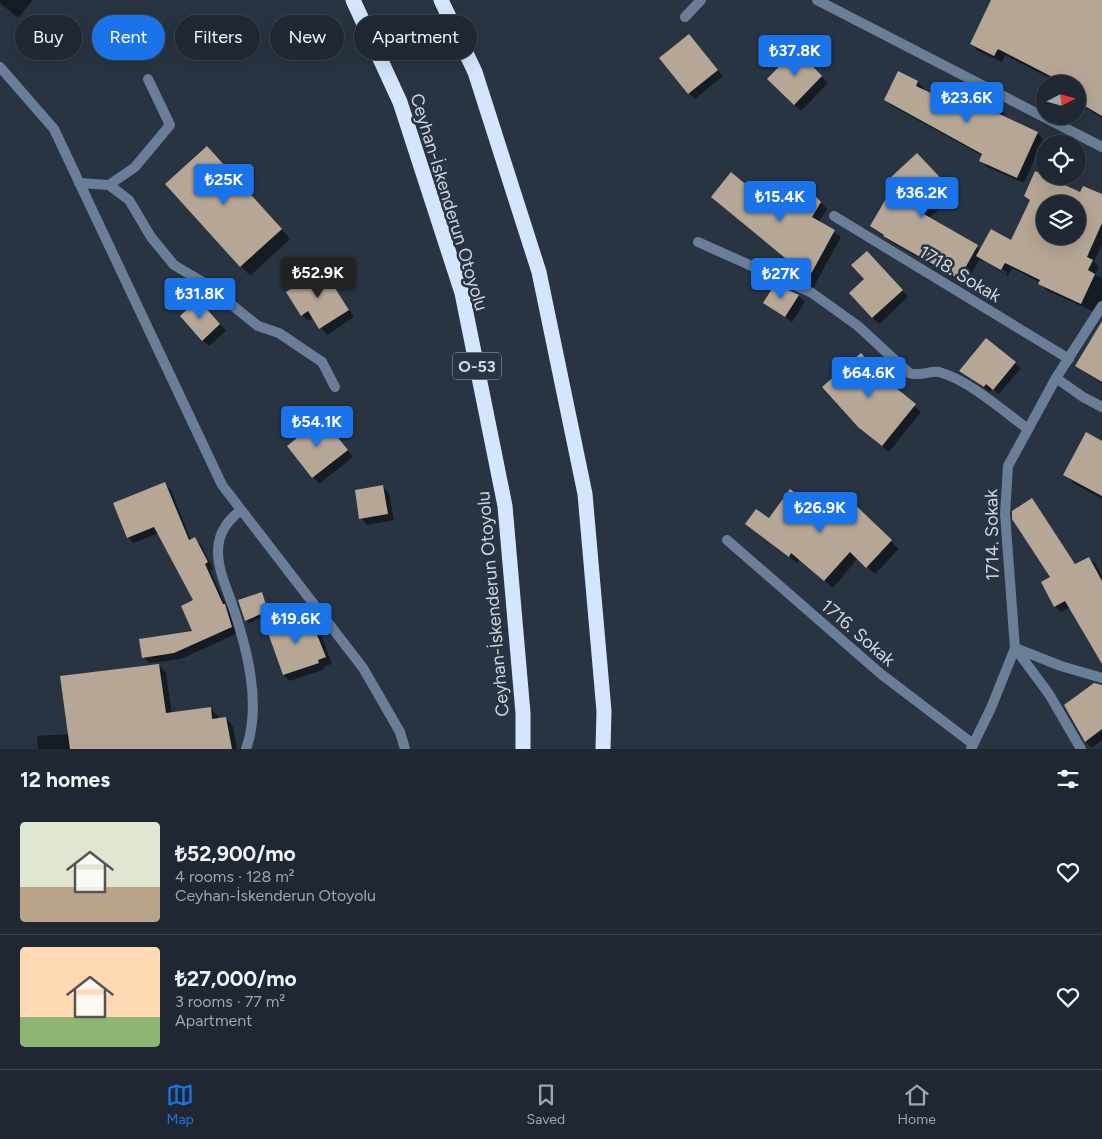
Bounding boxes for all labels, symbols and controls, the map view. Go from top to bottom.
chip: Buy [15,15,82,60]
chip: Rent [92,15,165,60]
chip: Filters [175,15,260,60]
chip: New [270,15,344,60]
chip: Apartment [354,15,477,60]
pin: ₺37.8K [754,34,836,77]
text: ₺37.8K [769,41,821,60]
north arrow [1036,75,1086,125]
map controls [1036,75,1086,245]
pin: ₺23.6K [926,82,1008,124]
text: ₺23.6K [941,88,993,107]
street label: Ceyhan-İskenderun Otoyolu [405,91,493,313]
button: locate [1036,135,1086,185]
pin: ₺25K [194,164,254,206]
text: ₺25K [205,170,243,189]
pin: ₺36.2K [881,176,963,219]
pin: ₺15.4K [739,180,821,223]
text: ₺36.2K [896,183,948,202]
text: ₺15.4K [755,187,805,206]
button: layers [1036,195,1086,245]
street label: 1718. Sokak [915,241,1005,307]
pin: ₺52.9K [277,256,359,299]
pin: ₺27K [751,258,811,300]
text: ₺52.9K [292,263,344,282]
text: ₺27K [762,264,800,283]
pin: ₺31.8K [159,278,241,320]
text: ₺31.8K [175,284,225,303]
road number: O-53 [453,352,501,380]
pin: ₺64.6K [828,356,910,399]
text: ₺64.6K [843,363,895,382]
pin: ₺54.1K [276,406,358,448]
text: ₺54.1K [292,412,342,431]
street label: 1714. Sokak [980,489,1004,581]
street label: Ceyhan-İskenderun Otoyolu [472,490,514,718]
pin: ₺26.9K [779,492,861,534]
text: ₺26.9K [794,498,846,517]
street label: 1716. Sokak [816,595,900,671]
pin: ₺19.6K [255,602,337,645]
text: ₺19.6K [271,609,321,628]
icon: filters [1054,765,1082,793]
text: 12 homes [20,767,110,792]
text: ₺52,900/mo [175,841,296,866]
icon: home [60,842,120,902]
icon: heart [1054,858,1082,886]
text: 4 rooms · 128 m² [175,867,295,886]
text: Ceyhan-İskenderun Otoyolu [175,886,376,905]
text: ₺27,000/mo [175,966,297,991]
icon: home [60,967,120,1027]
icon: heart [1054,983,1082,1011]
text: 3 rooms · 77 m² [175,992,285,1011]
text: Apartment [175,1011,252,1030]
tab: Map [166,1081,194,1128]
tab: Saved [527,1081,565,1128]
tab: Home [898,1081,936,1128]

